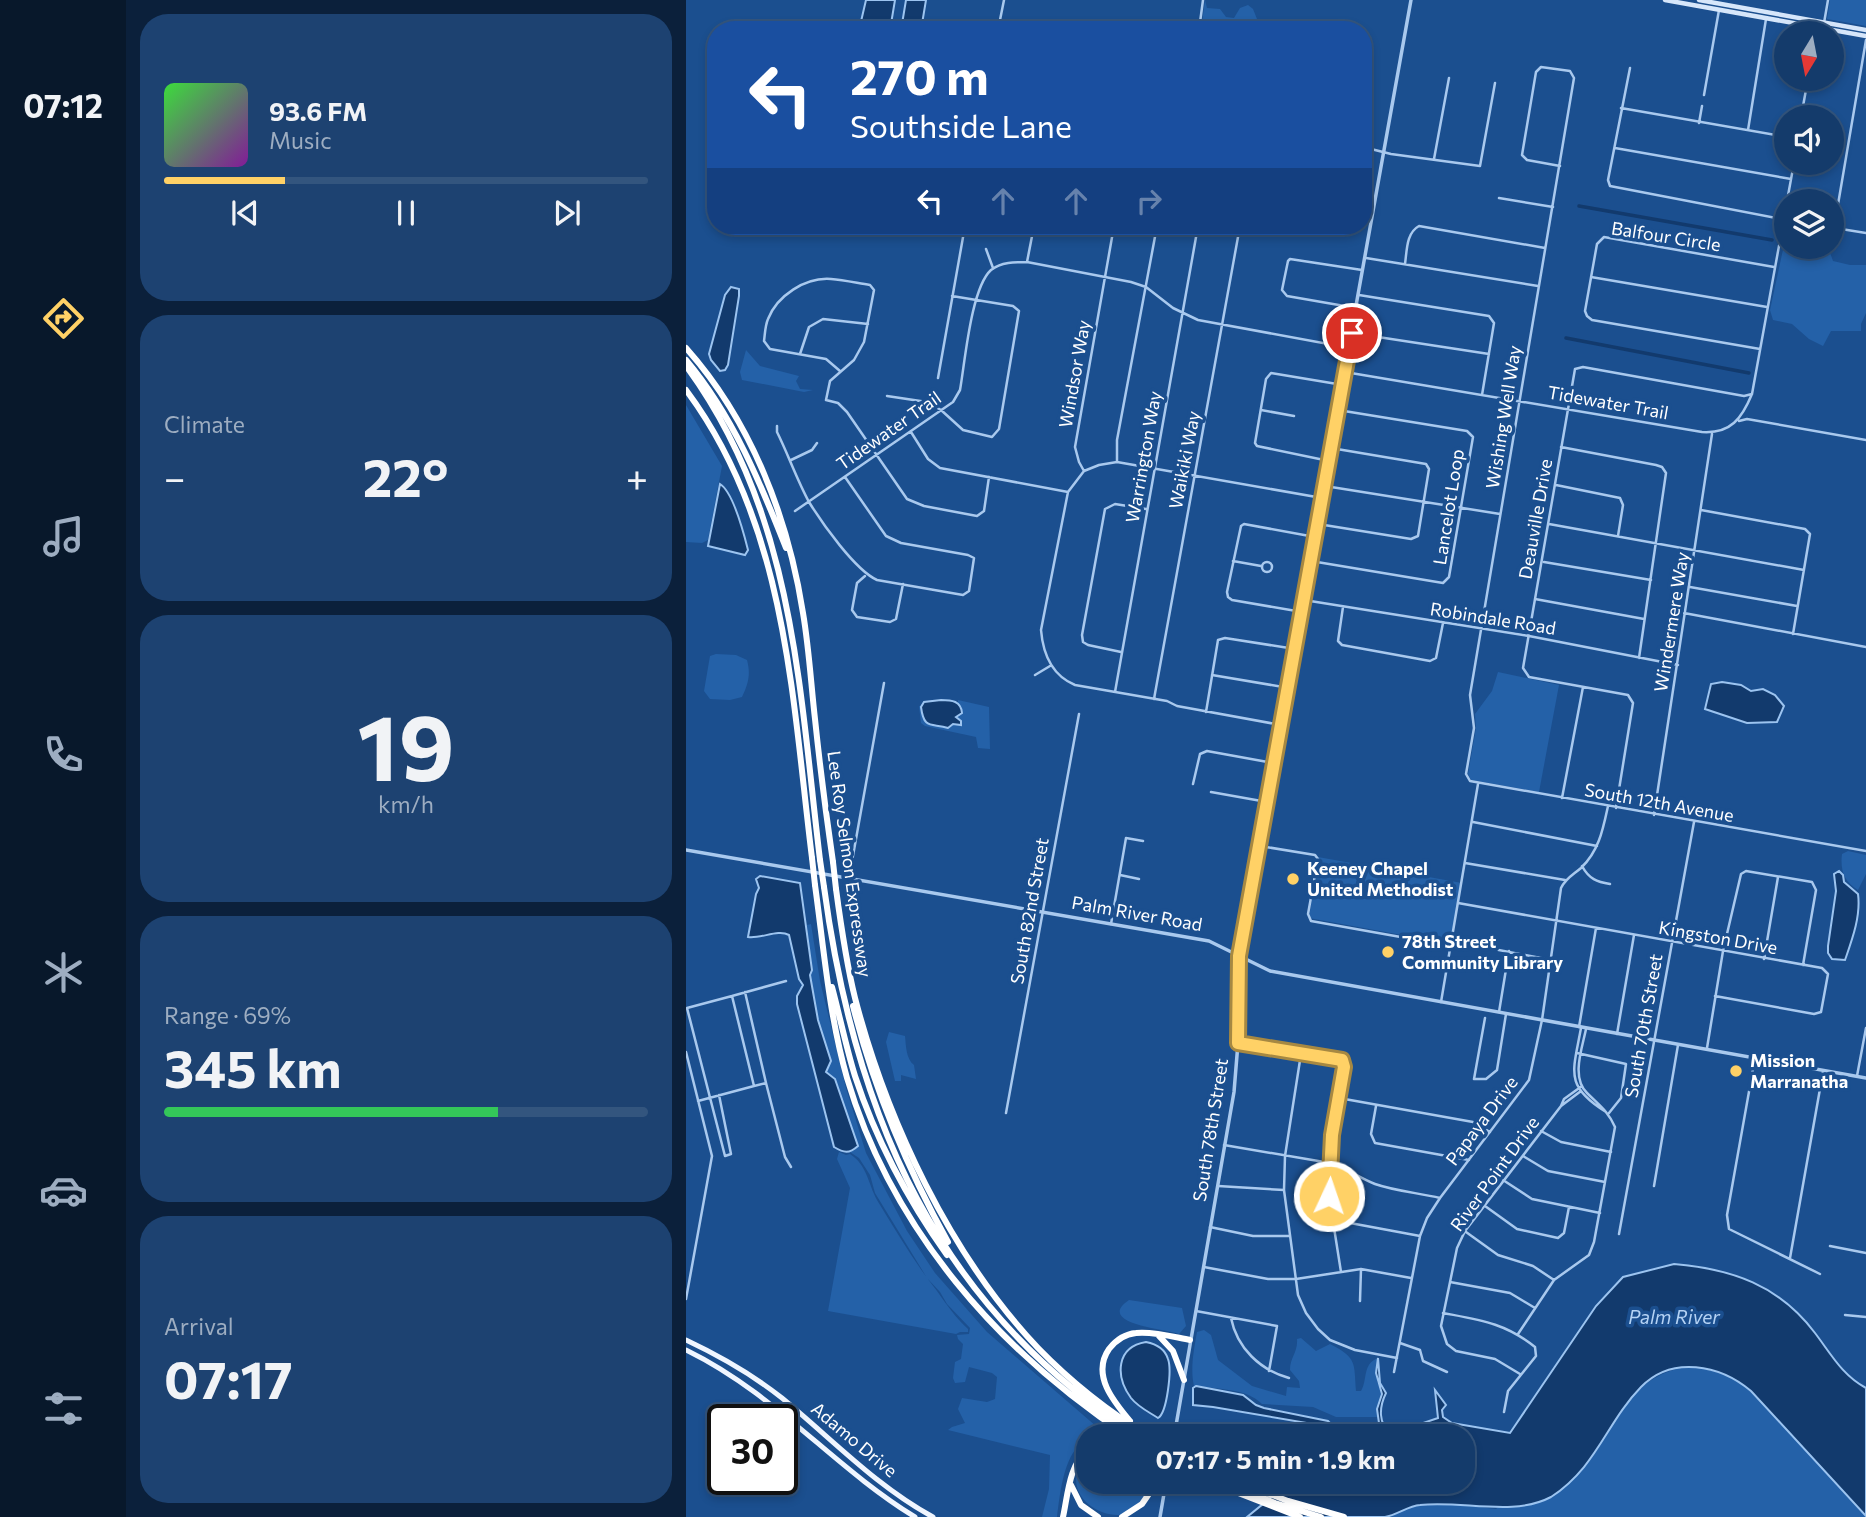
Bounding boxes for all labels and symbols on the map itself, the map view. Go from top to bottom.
north arrow [1774,21,1844,91]
street label: Balfour Circle [1610,217,1722,256]
pin [1322,303,1382,363]
street label: Windsor Way [1054,318,1094,430]
street label: Wishing Well Way [1481,344,1525,490]
street label: Tidewater Trail [1546,381,1670,423]
street label: Tidewater Trail [832,386,945,474]
street label: Warrington Way [1121,389,1165,525]
street label: Waikiki Way [1164,409,1204,511]
street label: Lancelot Loop [1428,447,1468,566]
street label: Deauville Drive [1514,457,1556,581]
street label: Windermere Way [1649,550,1693,693]
street label: Robindale Road [1429,597,1558,639]
street label: Lee Roy Selmon Expressway [823,749,877,979]
street label: South 12th Avenue [1583,778,1736,826]
street label: South 82nd Street [1005,836,1053,986]
place label: Keeney Chapel United Methodist [1307,857,1454,900]
marker: Keeney Chapel United Methodist [1285,871,1301,887]
street label: Palm River Road [1070,891,1204,935]
street label: Kingston Drive [1657,916,1779,958]
place label: 78th Street Community Library [1402,930,1563,973]
marker: 78th Street Community Library [1380,944,1396,960]
street label: South 70th Street [1620,952,1667,1099]
place label: Mission Marranatha [1750,1049,1848,1092]
street label: South 78th Street [1188,1057,1232,1203]
marker: Mission Marranatha [1728,1063,1744,1079]
street label: Papaya Drive [1441,1071,1522,1169]
street label: River Point Drive [1445,1112,1543,1235]
position arrow [1292,1159,1366,1233]
water label: Palm River [1628,1305,1721,1328]
street label: Adamo Drive [807,1397,902,1481]
speed limit sign: 30 [707,1404,798,1495]

